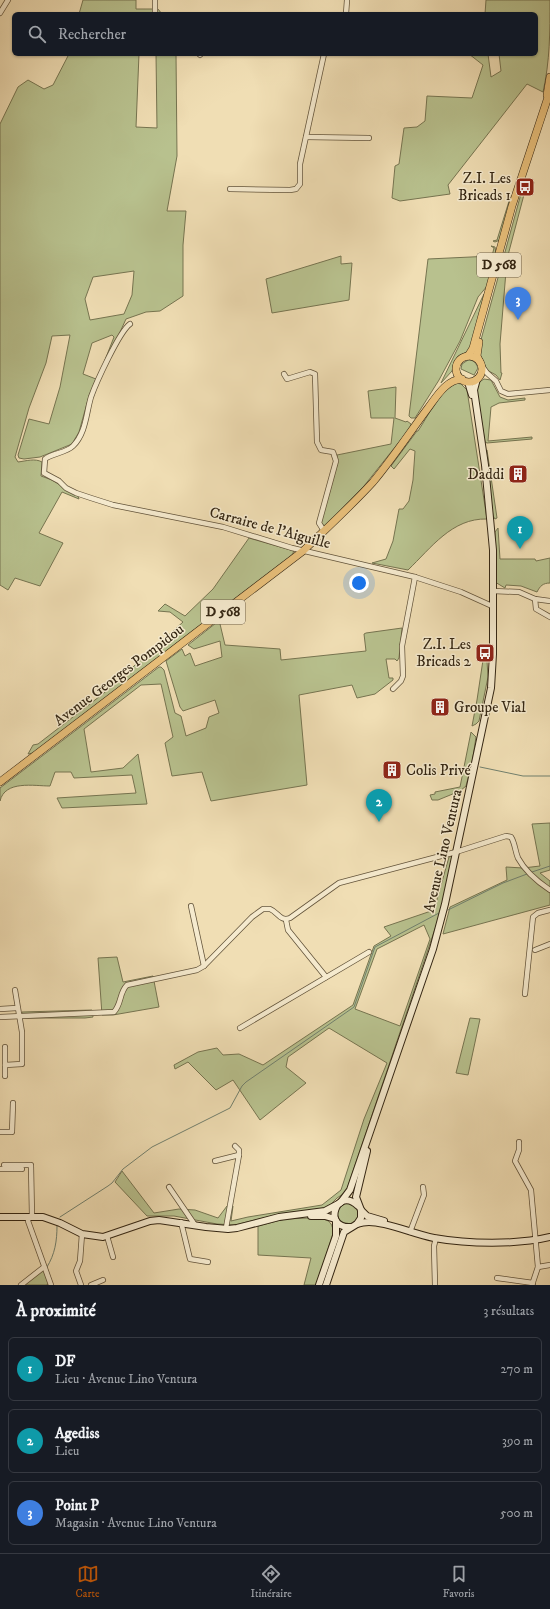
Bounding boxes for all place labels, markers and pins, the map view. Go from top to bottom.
place label: Z.I. Les Bricads 1 [458,169,511,205]
bus stop icon: Z.I. Les Bricads 1 [514,176,536,198]
pin: 3 [505,287,531,320]
building icon: Daddi [507,463,529,485]
place label: Daddi [468,465,504,484]
pin: 1 [507,516,533,549]
place label: Z.I. Les Bricads 2 [416,635,472,671]
bus stop icon: Z.I. Les Bricads 2 [474,642,496,664]
building icon: Groupe Vial [429,696,451,718]
place label: Groupe Vial [454,698,526,717]
building icon: Colis Privé [381,759,403,781]
place label: Colis Privé [406,761,472,780]
pin: 2 [366,789,392,822]

